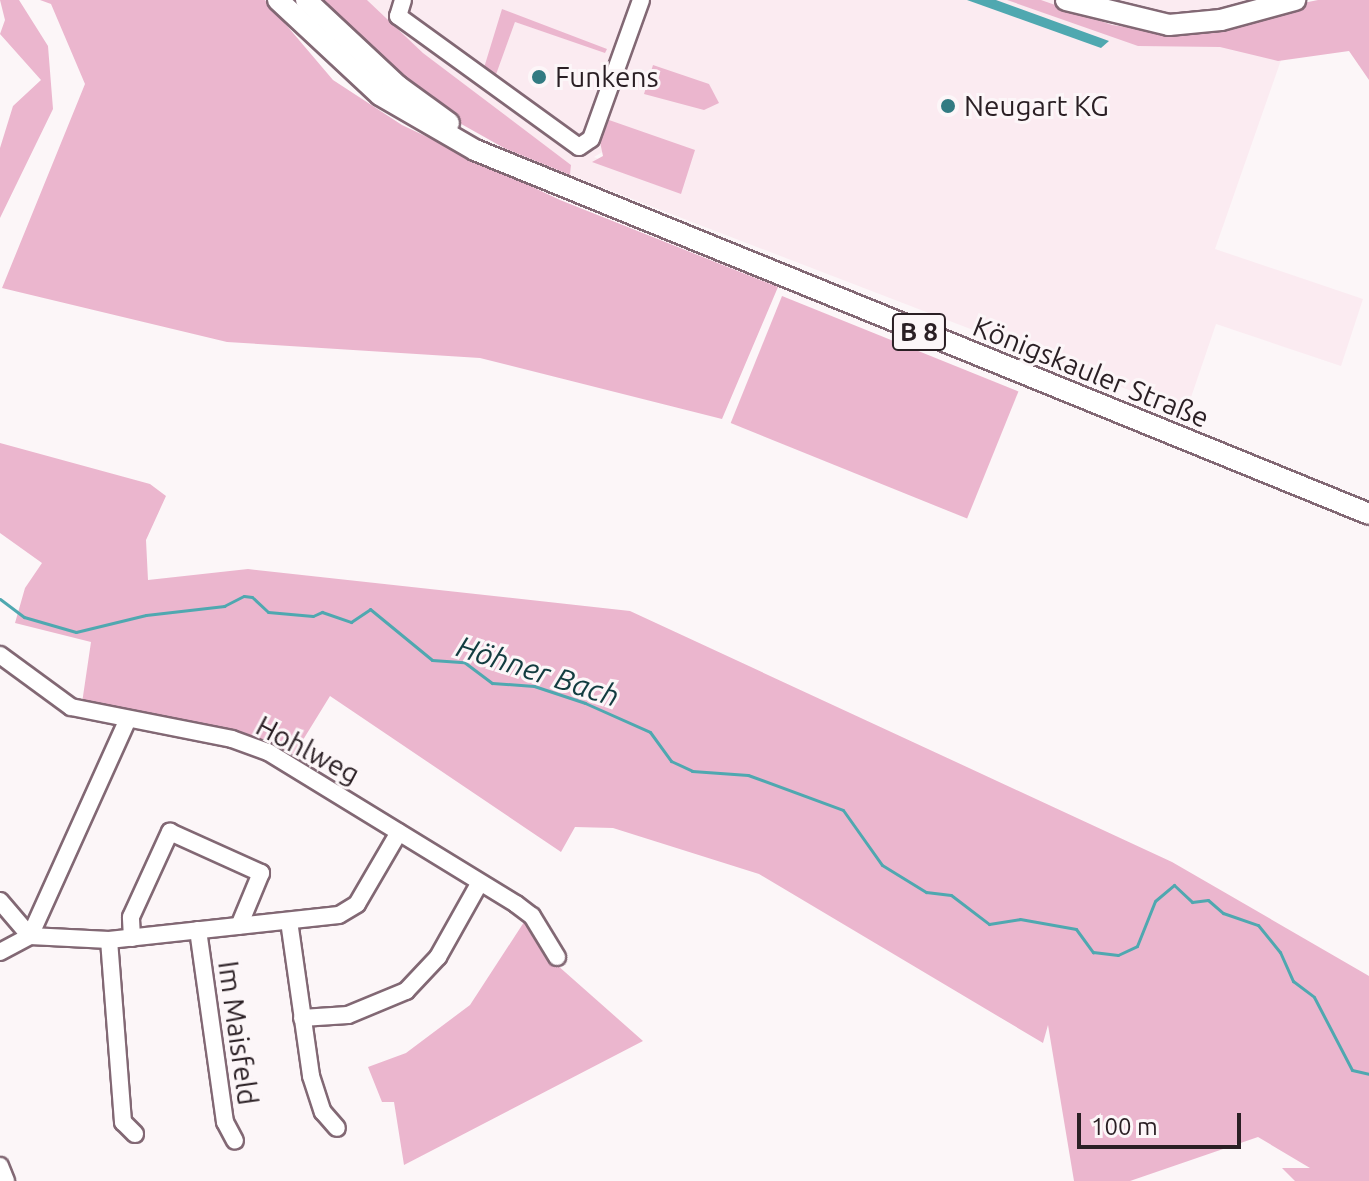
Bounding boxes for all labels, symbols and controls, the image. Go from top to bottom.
place label: Funkens [555,60,659,94]
marker: Funkens [530,68,548,86]
place label: Neugart KG [964,89,1109,123]
marker: Neugart KG [939,97,957,115]
street label: Königskauler Straße [968,309,1214,435]
road number: B 8 [891,310,947,354]
water label: Höhner Bach [452,628,624,714]
street label: Hohlweg [250,709,366,791]
street label: Im Maisfeld [211,959,265,1107]
scale bar [1081,1097,1245,1147]
text: 100 m [1091,1113,1158,1140]

